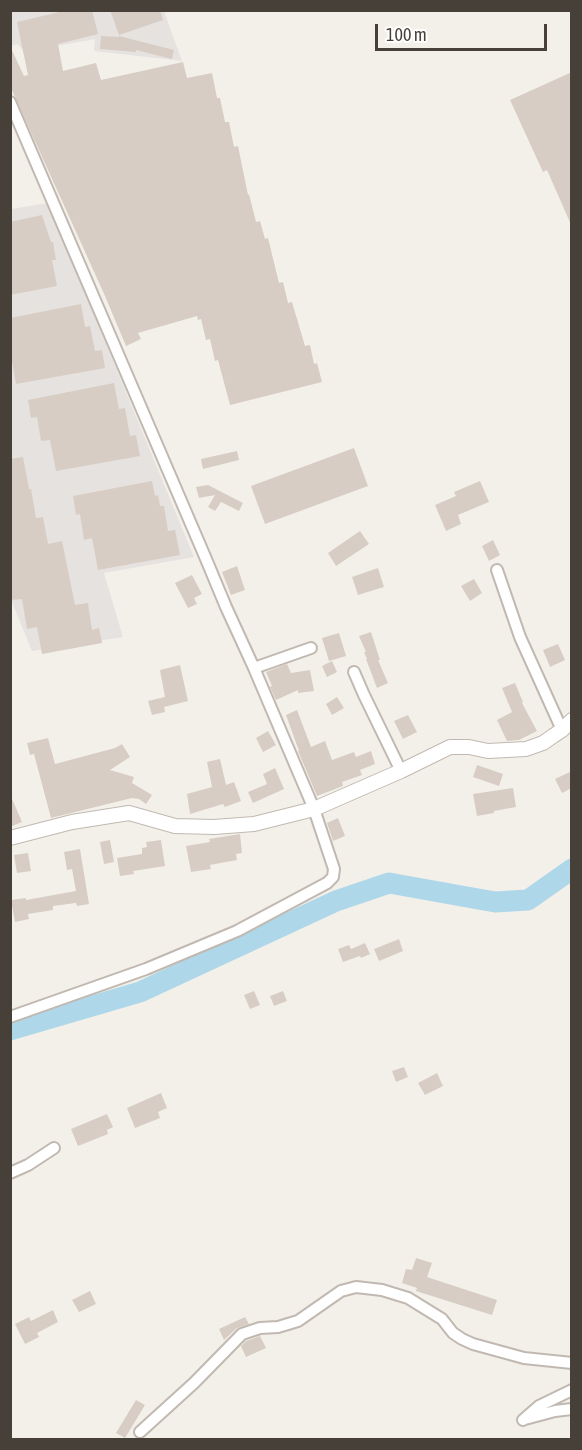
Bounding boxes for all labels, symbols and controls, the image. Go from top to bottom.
scale bar [378,12,550,50]
text: 100 m [386,24,427,45]

